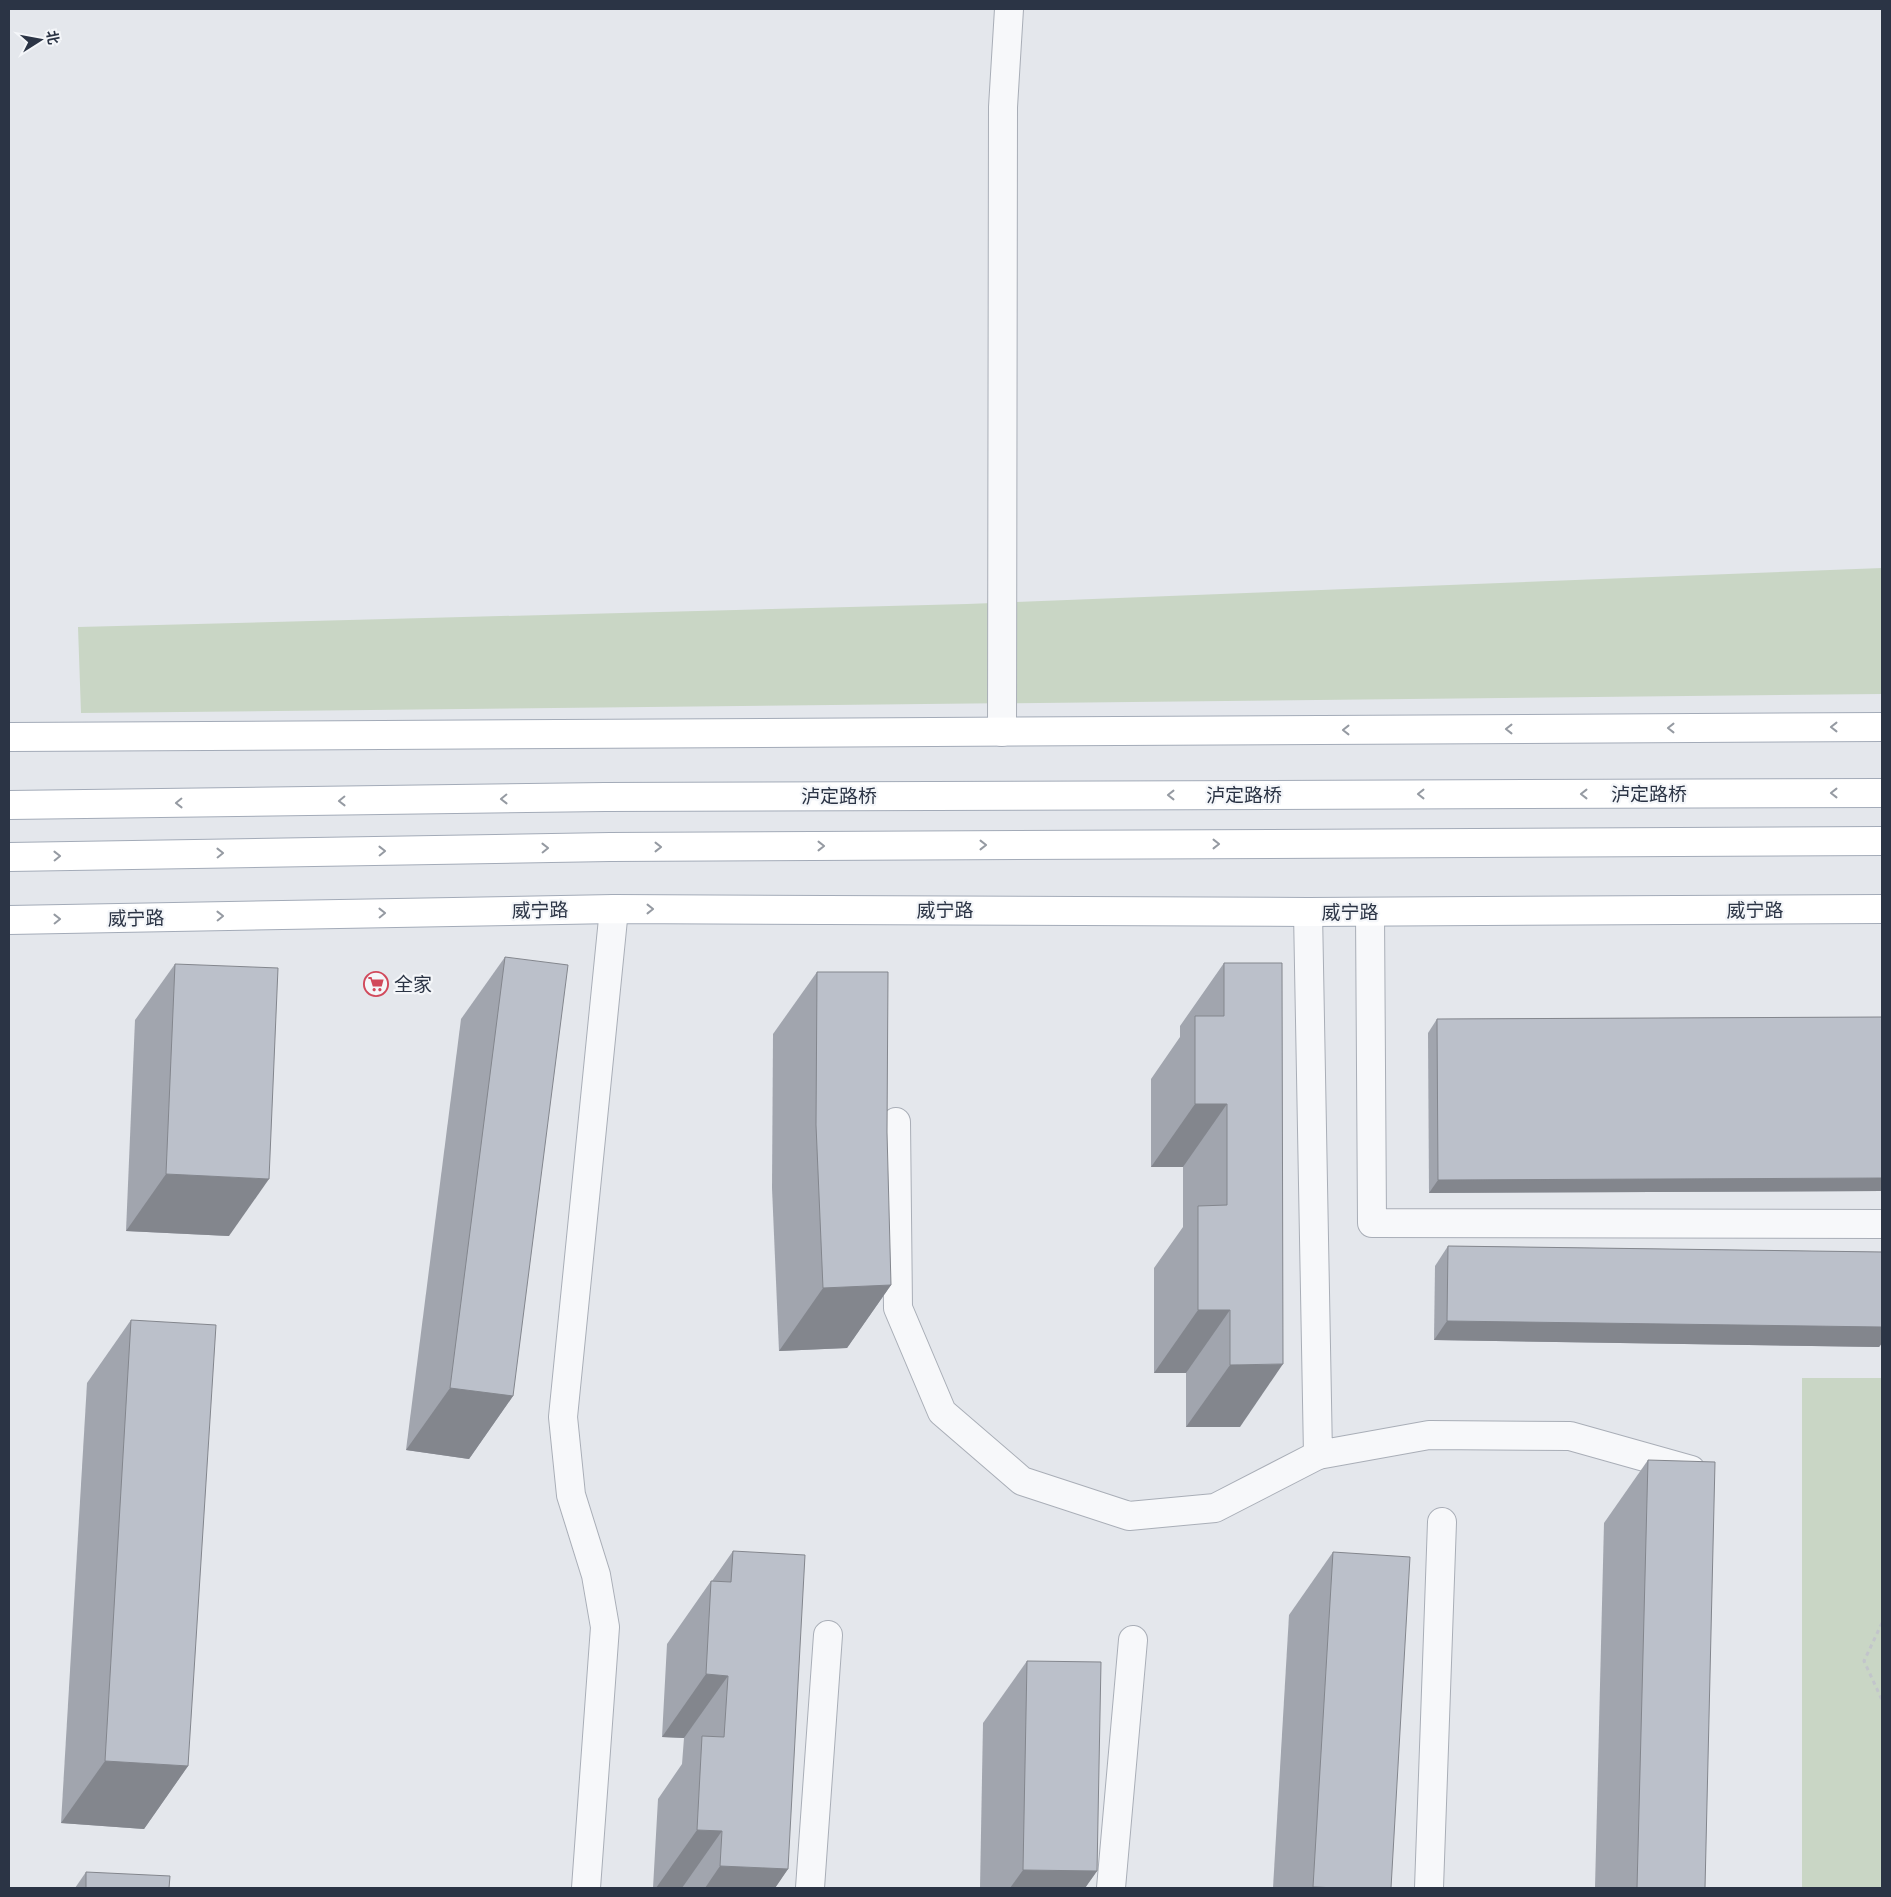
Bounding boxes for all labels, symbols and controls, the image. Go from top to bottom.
north arrow [15,15,65,65]
text: 北 [43,29,63,46]
one-way arrow [1829,722,1837,732]
one-way arrow [1667,723,1674,733]
one-way arrow [1504,724,1512,734]
one-way arrow [1342,725,1350,735]
street label: 泸定路桥 [1611,782,1687,806]
street label: 泸定路桥 [1206,783,1282,807]
street label: 泸定路桥 [801,784,877,808]
one-way arrow [1829,788,1837,798]
one-way arrow [1417,789,1424,799]
one-way arrow [1579,789,1587,799]
one-way arrow [1167,790,1174,800]
one-way arrow [500,793,508,804]
one-way arrow [338,796,346,806]
one-way arrow [175,798,183,808]
one-way arrow [1212,839,1220,849]
one-way arrow [980,840,988,850]
one-way arrow [818,841,825,851]
one-way arrow [655,842,663,852]
one-way arrow [542,843,549,853]
one-way arrow [379,846,387,856]
one-way arrow [216,848,224,858]
one-way arrow [54,851,62,861]
street label: 威宁路 [511,898,569,922]
street label: 威宁路 [916,898,974,922]
street label: 威宁路 [1726,898,1784,922]
street label: 威宁路 [1321,900,1379,924]
one-way arrow [646,904,654,914]
street label: 威宁路 [107,906,165,930]
one-way arrow [379,908,387,918]
one-way arrow [216,911,224,921]
one-way arrow [54,914,62,924]
supermarket icon: 全家 [363,971,389,997]
place label: 全家 [394,972,432,996]

